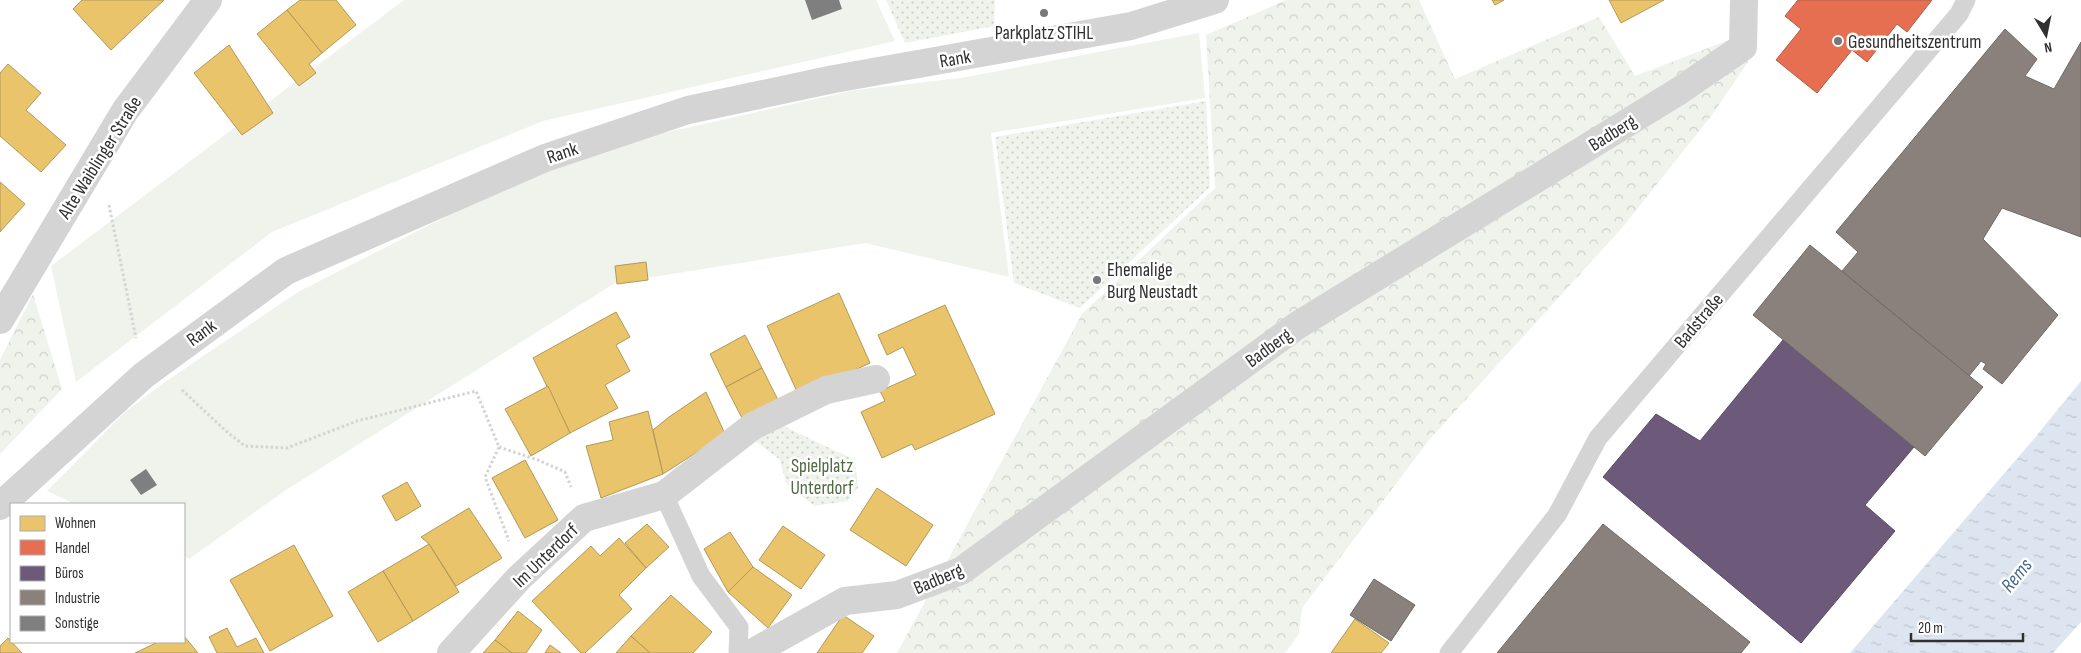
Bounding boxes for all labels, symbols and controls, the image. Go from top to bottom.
marker: Parkplatz STIHL [1038,7,1050,19]
north arrow [2021,10,2071,60]
place label: Parkplatz STIHL [995,22,1093,45]
place label: Gesundheitszentrum [1848,31,1981,54]
marker: Gesundheitszentrum [1832,35,1844,47]
text: N [2043,38,2053,56]
street label: Rank [938,45,973,74]
street label: Alte Waiblinger Straße [53,92,147,224]
street label: Badberg [1585,110,1641,157]
street label: Rank [544,137,582,169]
place label: Ehemalige Burg Neustadt [1107,259,1198,304]
marker: Ehemalige Burg Neustadt [1091,274,1103,286]
street label: Badstraße [1670,289,1729,353]
street label: Rank [182,314,222,352]
street label: Badberg [1241,323,1297,373]
park label: Spielplatz Unterdorf [790,455,854,500]
legend [10,503,185,643]
text: Wohnen [55,514,96,533]
street label: Im Unterdorf [509,519,584,593]
text: Handel [55,539,90,558]
water label: Rems [1996,554,2037,597]
street label: Badberg [910,559,967,600]
text: Büros [55,564,84,583]
text: Industrie [55,589,100,608]
scale bar [1911,610,2024,642]
text: Sonstige [55,614,99,633]
text: 20 m [1918,619,1943,638]

